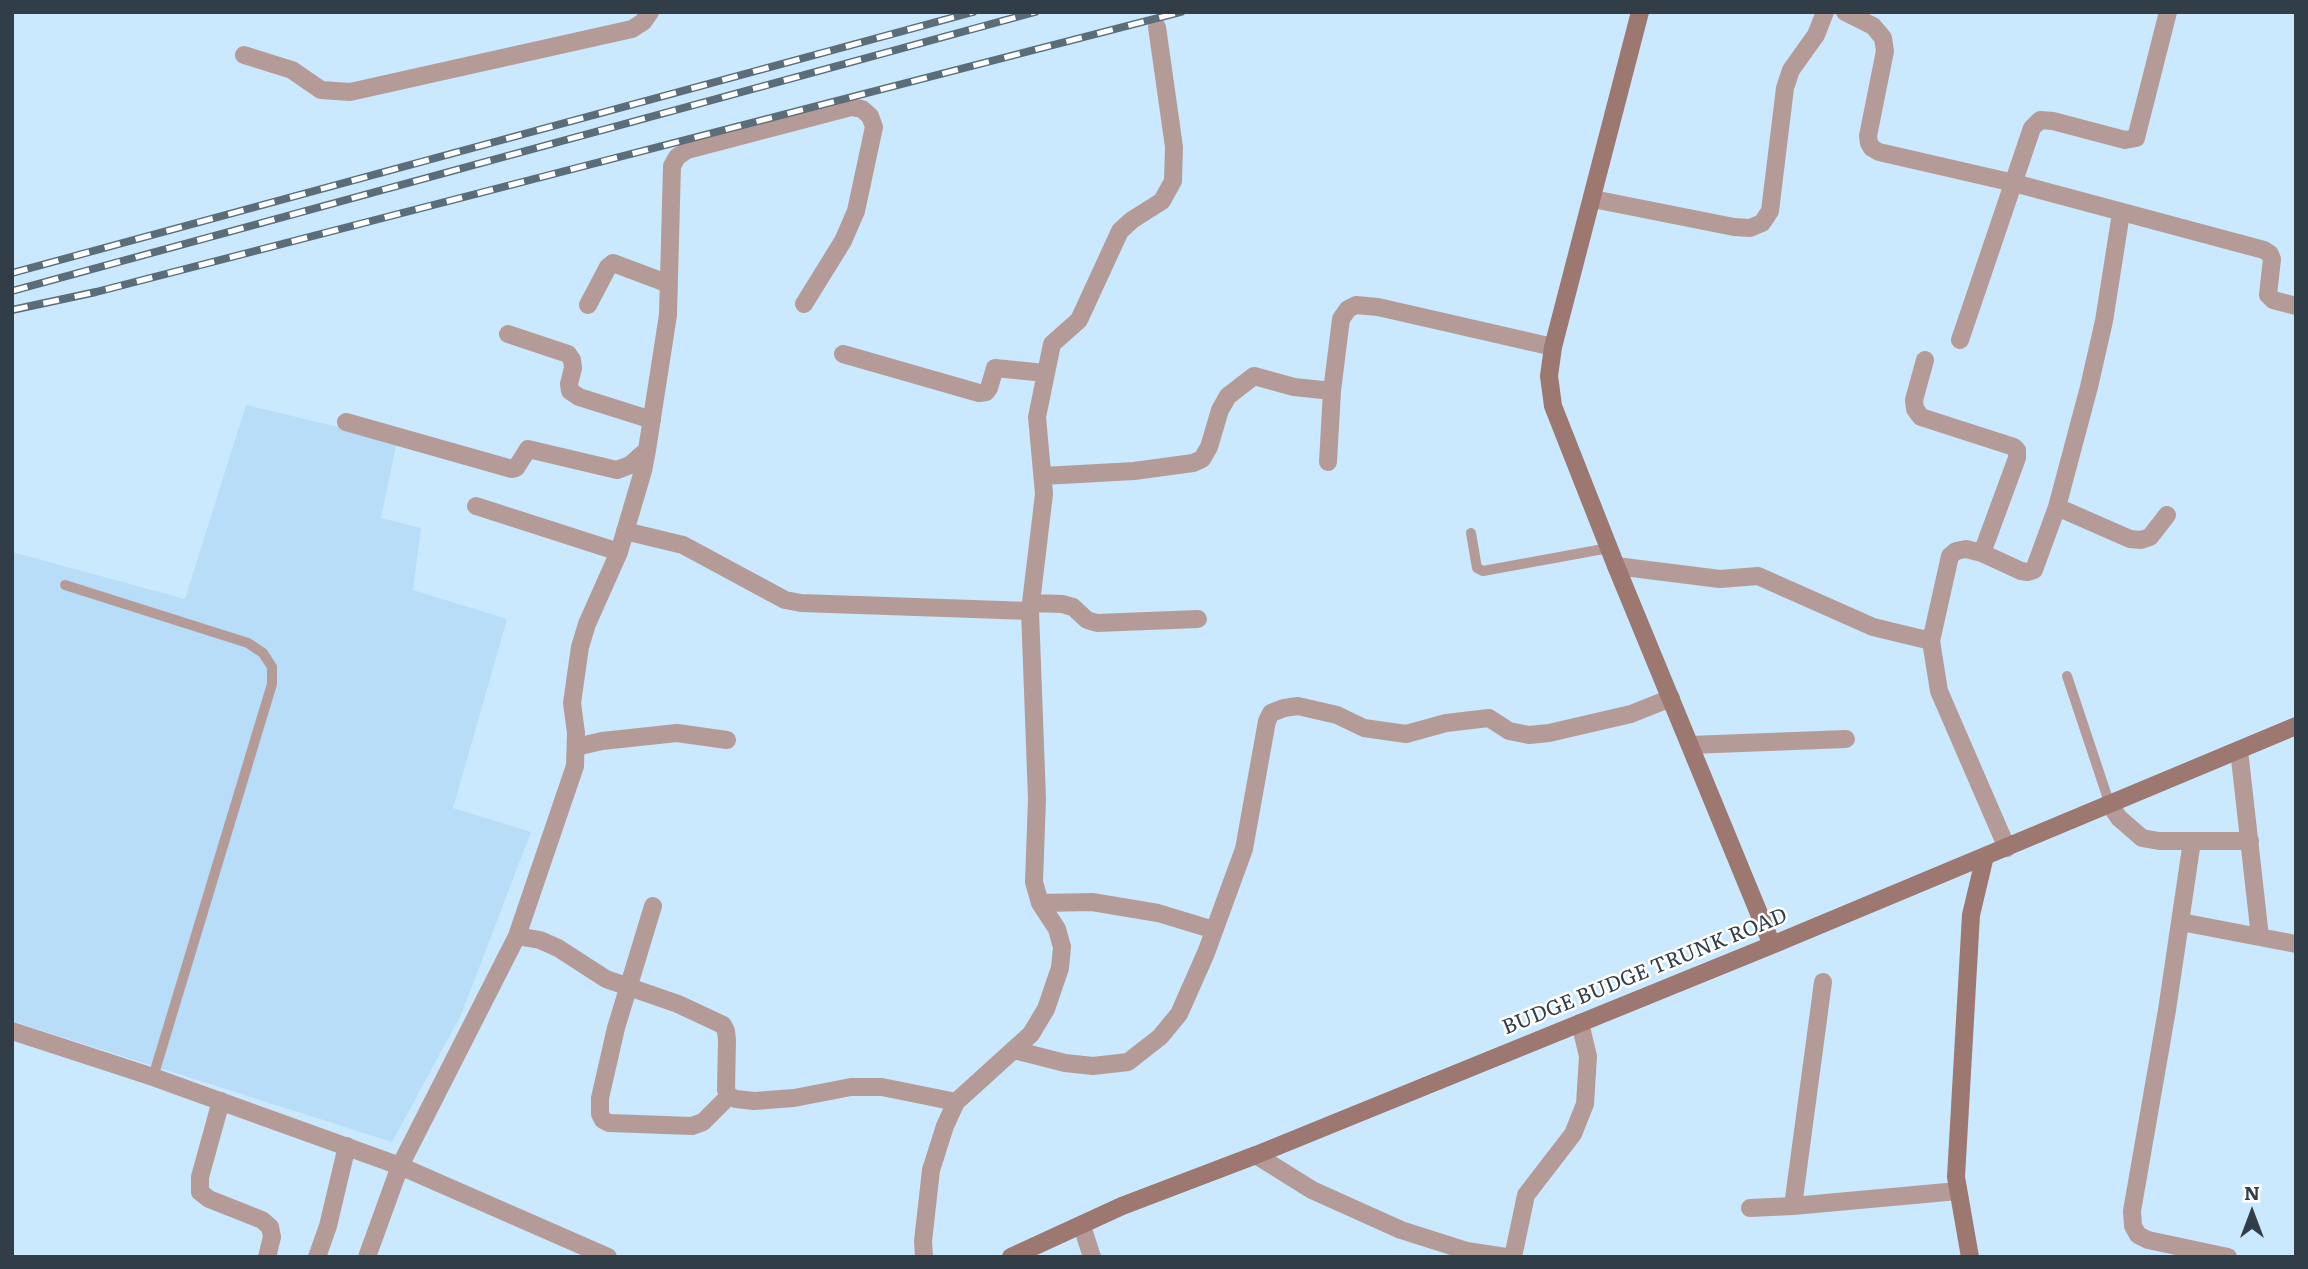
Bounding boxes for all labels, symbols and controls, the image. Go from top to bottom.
street label: BUDGE BUDGE TRUNK ROAD [1499,903,1791,1041]
north arrow [2217,1178,2287,1248]
text: N [2244,1178,2260,1206]

